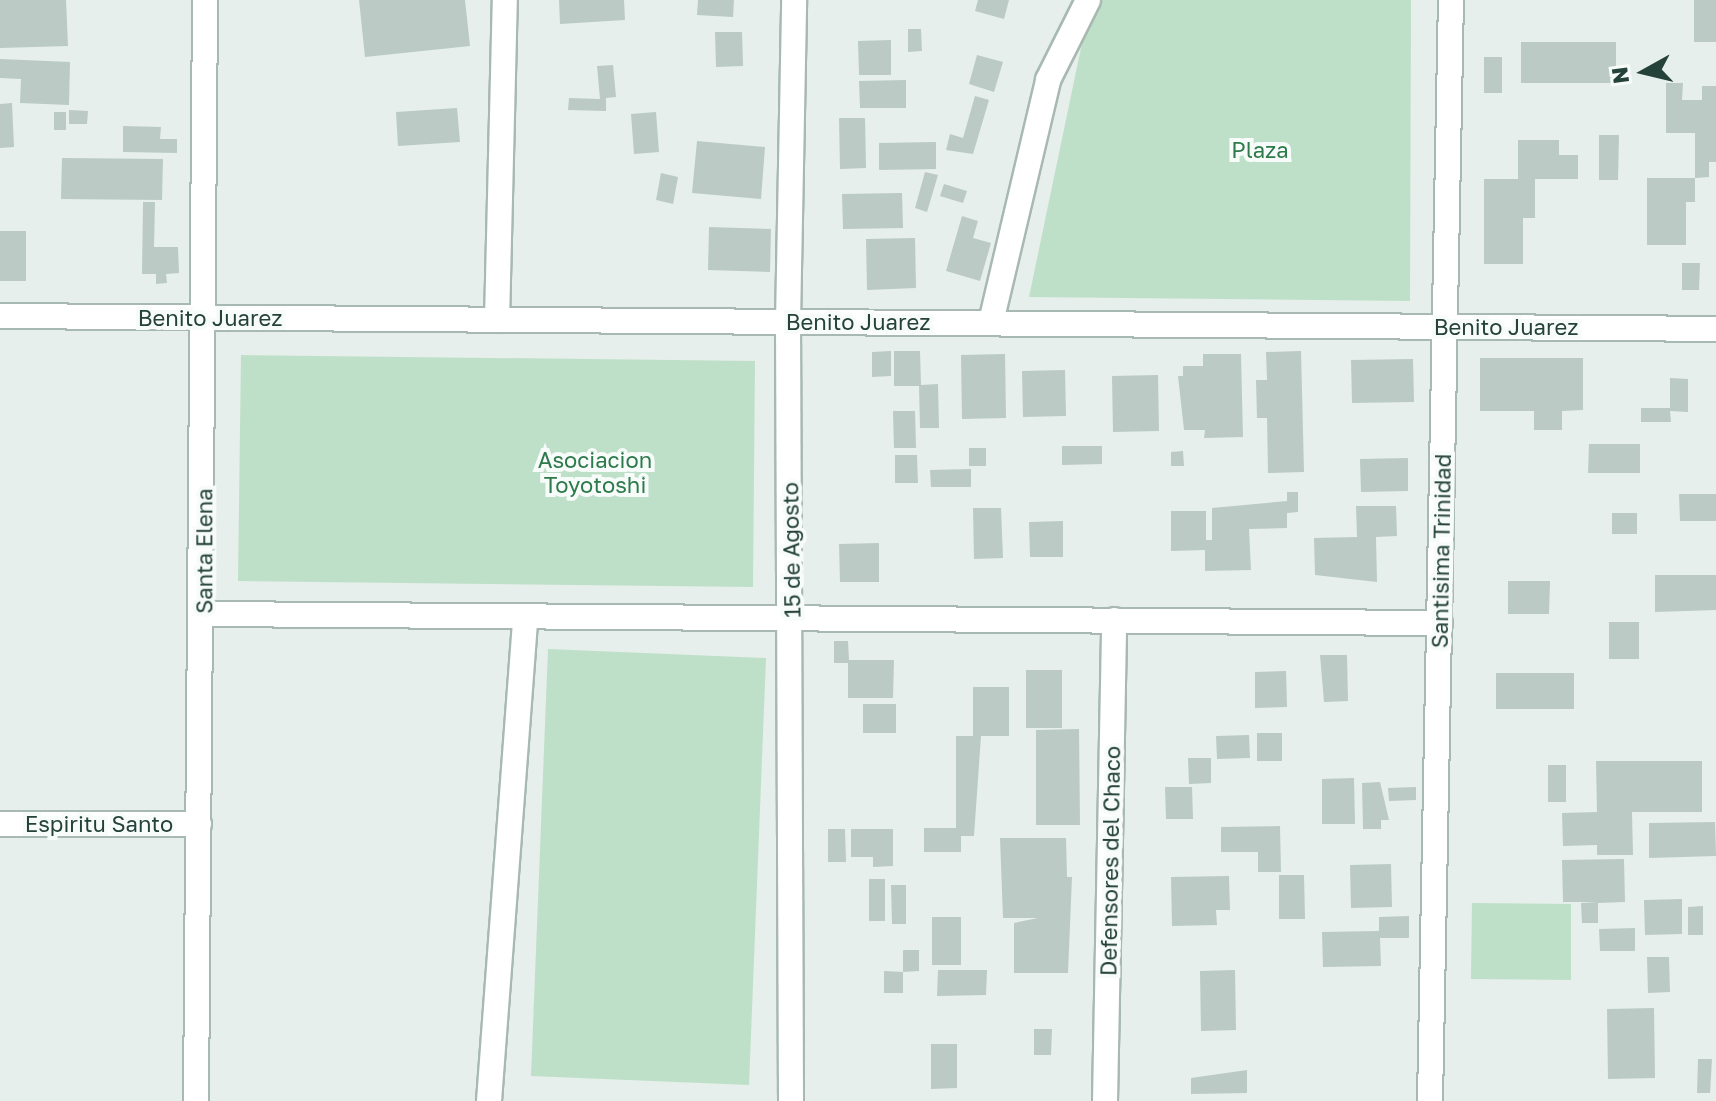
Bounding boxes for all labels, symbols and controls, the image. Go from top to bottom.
north arrow [1604,32,1684,112]
text: N [1605,65,1634,86]
park label: Plaza [1231,137,1289,163]
street label: Benito Juarez [138,305,282,331]
street label: Benito Juarez [786,309,930,335]
street label: Benito Juarez [1434,314,1578,340]
park label: Asociacion Toyotoshi [538,446,652,498]
street label: Santisima Trinidad [1426,454,1456,648]
street label: 15 de Agosto [777,482,805,618]
street label: Santa Elena [191,488,217,614]
street label: Defensores del Chaco [1095,746,1125,976]
street label: Espiritu Santo [25,811,173,837]

